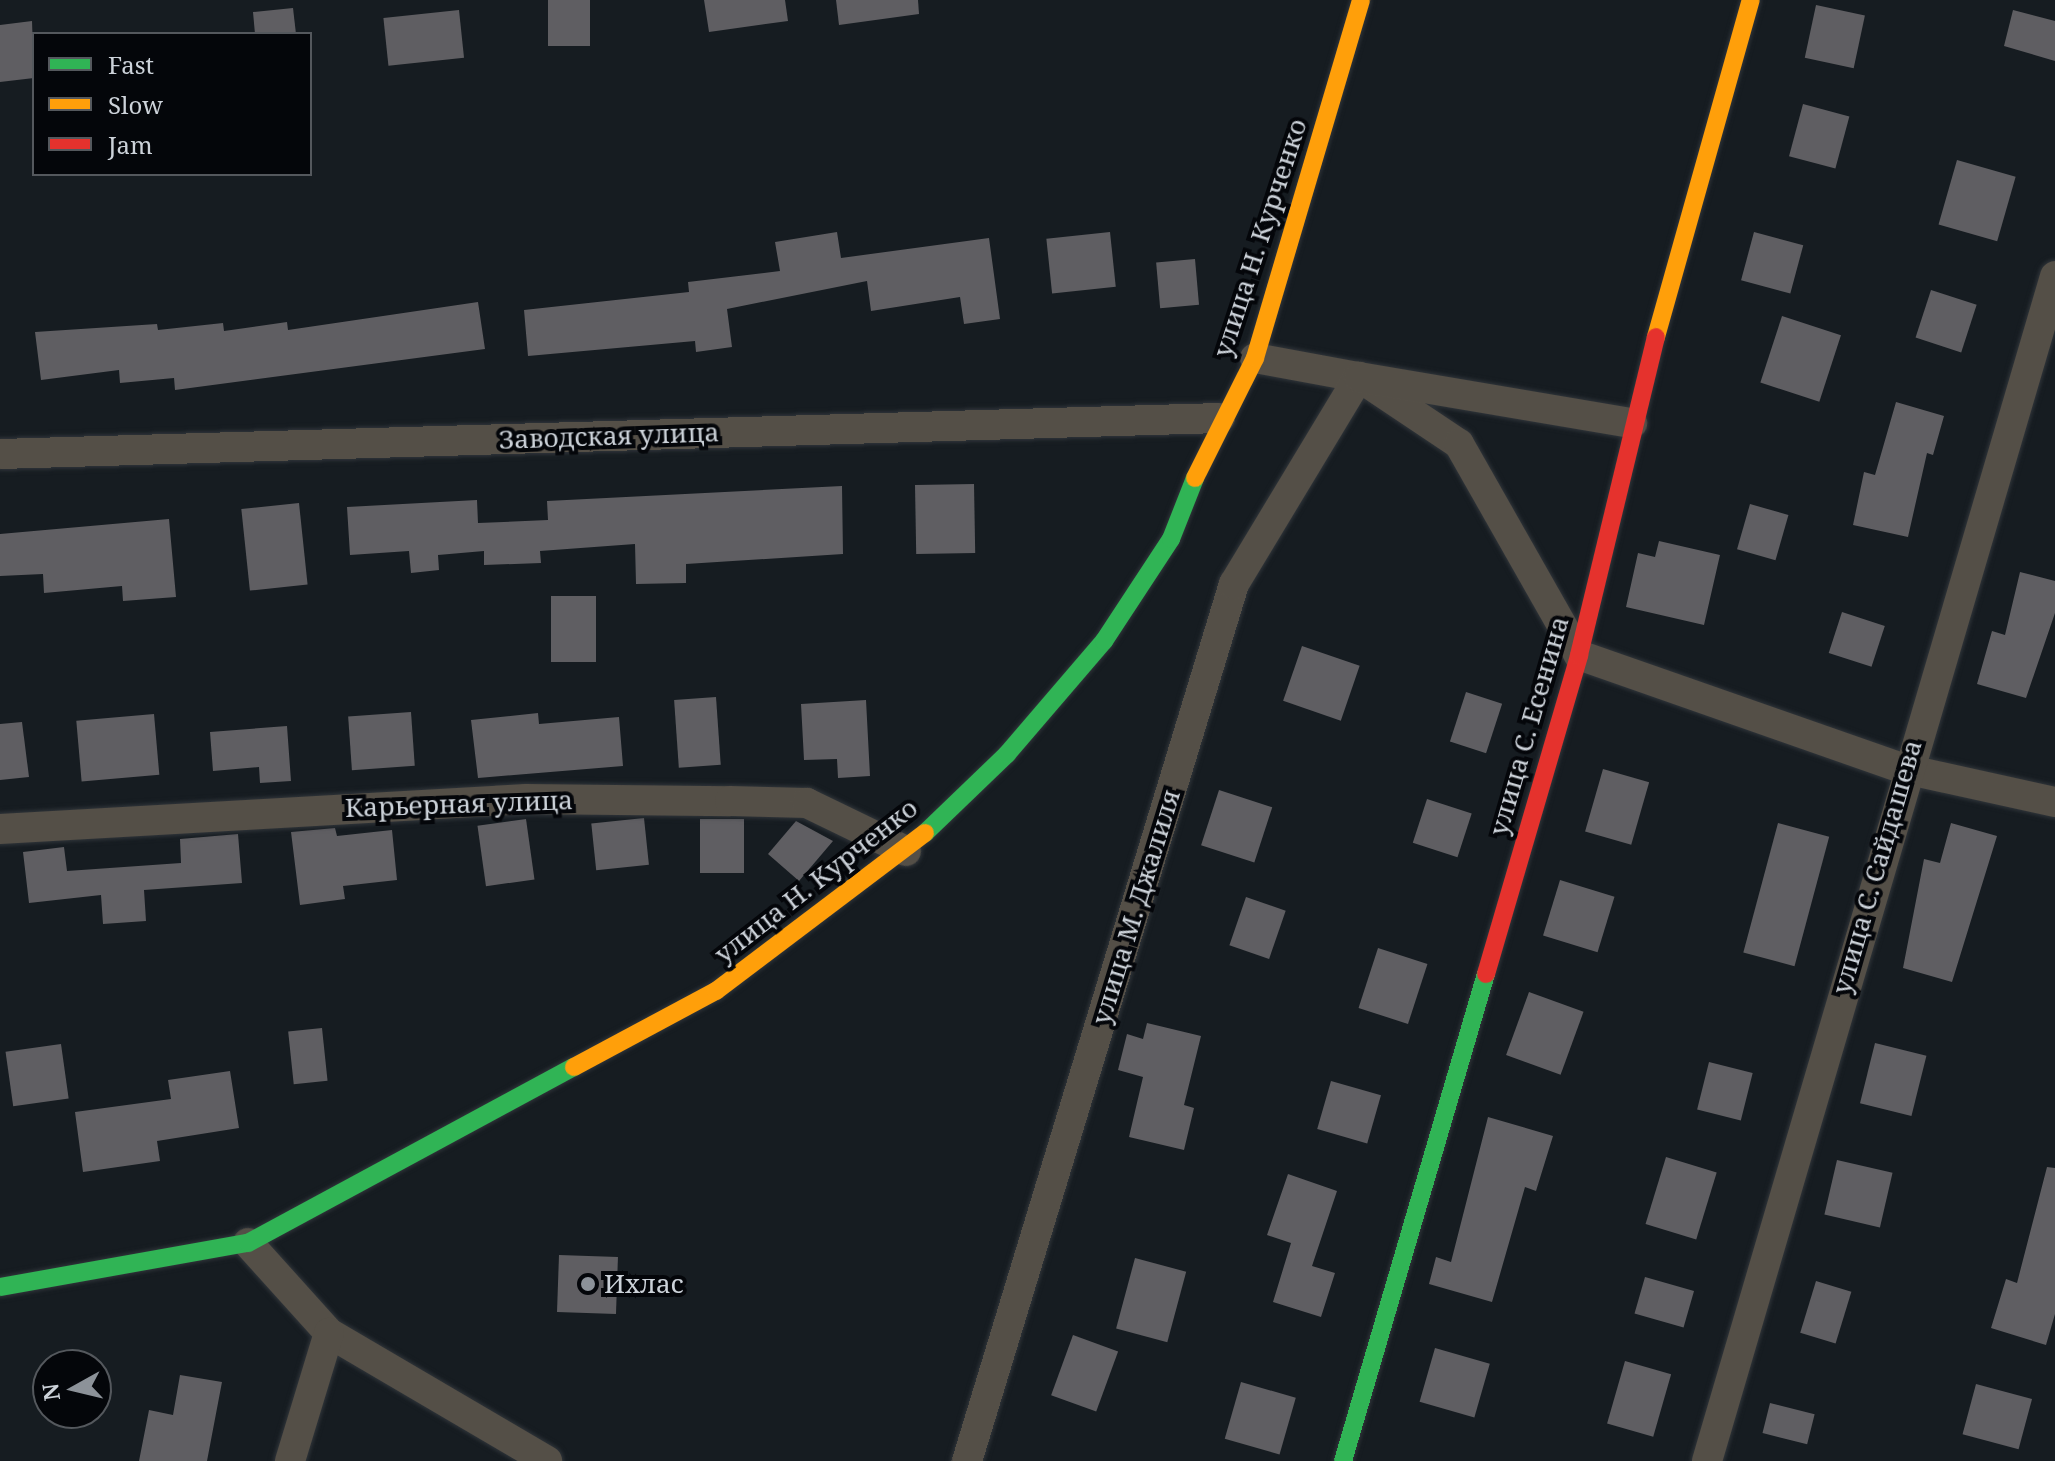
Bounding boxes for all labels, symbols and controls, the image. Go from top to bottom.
legend [32,32,312,176]
text: Fast [108,48,154,81]
text: Slow [108,88,163,121]
street label: улица Н. Курченко [1207,115,1313,361]
text: Jam [108,128,153,161]
street label: Заводская улица [498,417,720,455]
street label: улица С. Есенина [1483,613,1575,839]
street label: улица С. Сайдашева [1826,736,1928,998]
street label: Карьерная улица [344,784,574,824]
street label: улица М. Джалиля [1085,786,1187,1028]
street label: улица Н. Курченко [708,792,924,970]
place label: Ихлас [604,1268,684,1300]
marker: Ихлас [579,1275,597,1293]
north arrow [32,1349,112,1429]
text: N [34,1381,66,1403]

